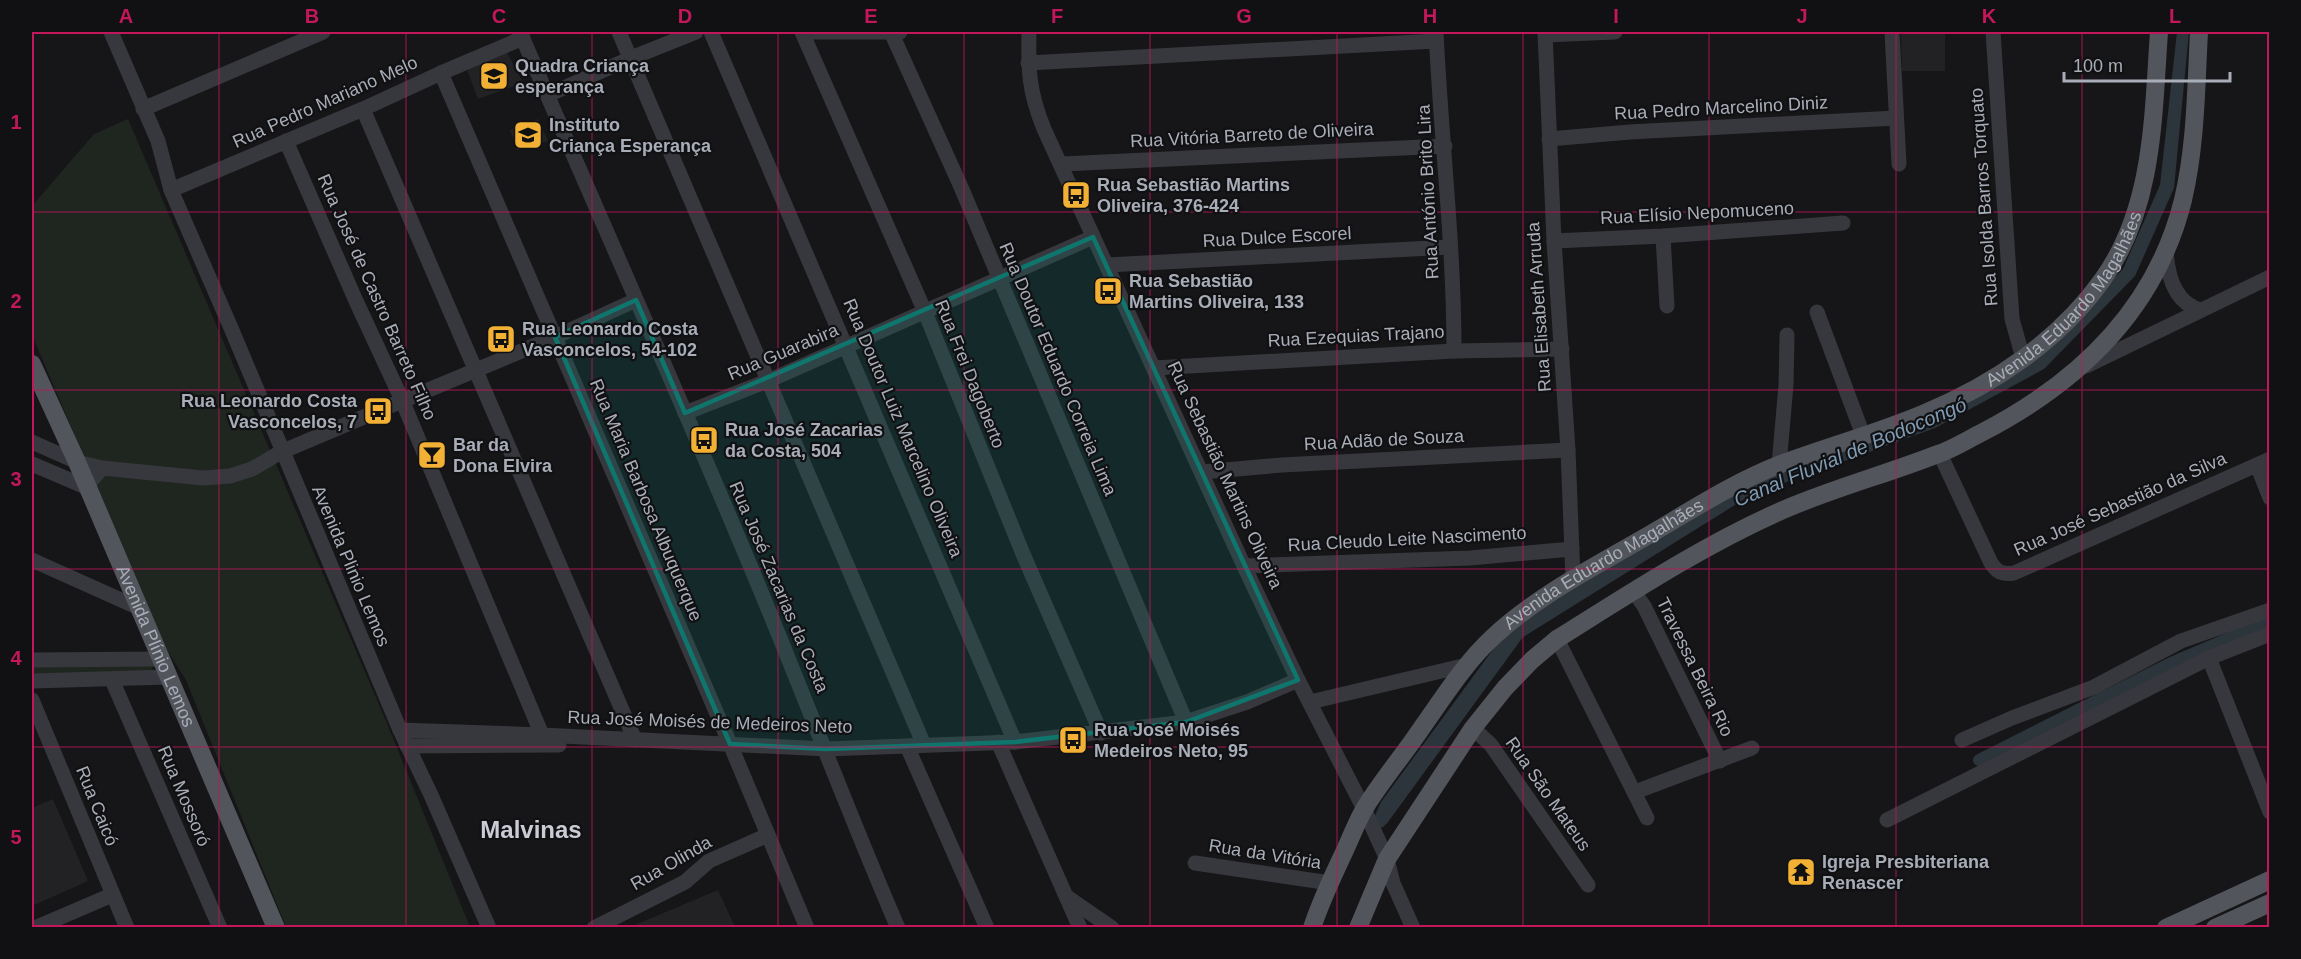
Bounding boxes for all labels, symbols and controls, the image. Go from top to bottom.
text: A [119,5,133,27]
text: B [305,5,319,27]
text: C [492,5,506,27]
text: D [678,5,692,27]
text: E [864,5,878,27]
text: F [1051,5,1063,27]
text: G [1236,5,1252,27]
text: H [1423,5,1437,27]
text: I [1613,5,1619,27]
text: J [1796,5,1808,27]
text: K [1982,5,1997,27]
text: L [2169,5,2181,27]
scale bar [2064,45,2230,83]
street label: Rua Pedro Mariano Melo [230,52,420,152]
place label: Quadra Criança esperança [515,56,650,97]
text: 100 m [2073,56,2123,76]
school or university icon: Quadra Criança esperança [478,60,510,92]
street label: Rua Isolda Barros Torquato [1966,87,2002,307]
street label: Rua Pedro Marcelino Diniz [1614,92,1828,124]
street label: Rua António Brito Lira [1413,103,1443,280]
text: 1 [10,111,22,133]
place label: Instituto Criança Esperança [549,115,712,156]
school or university icon: Instituto Criança Esperança [512,119,544,151]
street label: Rua Vitória Barreto de Oliveira [1130,119,1375,151]
street label: Rua José de Castro Barreto Filho [314,171,440,423]
place label: Rua Sebastião Martins Oliveira, 376-424 [1097,175,1290,216]
bus stop icon: Rua Sebastião Martins Oliveira, 376-424 [1060,179,1092,211]
street label: Rua Elísio Nepomuceno [1600,198,1794,228]
street label: Avenida Eduardo Magalhães [1982,209,2145,391]
street label: Rua Elisabeth Arruda [1523,220,1555,393]
street label: Rua Dulce Escorel [1202,223,1352,251]
street label: Rua Doutor Eduardo Correia Lima [995,239,1121,500]
place label: Rua Sebastião Martins Oliveira, 133 [1129,271,1304,312]
bus stop icon: Rua Sebastião Martins Oliveira, 133 [1092,275,1124,307]
text: 2 [10,290,22,312]
street label: Rua Doutor Luiz Marcelino Oliveira [839,296,967,561]
street label: Rua Frei Dagoberto [931,297,1009,451]
place label: Rua Leonardo Costa Vasconcelos, 54-102 [522,319,699,360]
street label: Rua Guarabira [725,319,842,384]
street label: Rua Ezequias Trajano [1267,321,1445,351]
bus stop icon: Rua Leonardo Costa Vasconcelos, 54-102 [485,323,517,355]
street label: Rua Sebastião Martins Oliveira [1164,358,1287,593]
street label: Rua Maria Barbosa Albuquerque [586,376,706,624]
place label: Rua Leonardo Costa Vasconcelos, 7 [181,391,358,432]
water label: Canal Fluvial de Bodocongó [1731,393,1969,511]
bus stop icon: Rua Leonardo Costa Vasconcelos, 7 [362,395,394,427]
place label: Rua José Zacarias da Costa, 504 [725,420,883,461]
bus stop icon: Rua José Zacarias da Costa, 504 [688,424,720,456]
street label: Rua Adão de Souza [1304,426,1465,454]
place label: Bar da Dona Elvira [453,435,553,476]
bar icon: Bar da Dona Elvira [416,439,448,471]
street label: Rua José Sebastião da Silva [2011,448,2230,560]
text: 3 [10,468,22,490]
street label: Rua José Zacarias da Costa [725,479,833,696]
street label: Avenida Plinio Lemos [308,483,394,649]
street label: Avenida Eduardo Magalhães [1500,495,1707,633]
street label: Rua Cleudo Leite Nascimento [1287,523,1527,555]
street label: Avenida Plínio Lemos [112,562,199,730]
street label: Travessa Beira Rio [1653,594,1737,740]
text: 4 [10,647,22,669]
street label: Rua José Moisés de Medeiros Neto [567,707,853,737]
place label: Rua José Moisés Medeiros Neto, 95 [1094,720,1248,761]
bus stop icon: Rua José Moisés Medeiros Neto, 95 [1057,724,1089,756]
street label: Rua São Mateus [1501,733,1595,855]
street label: Rua Mossoró [154,743,214,849]
street label: Rua Caicó [72,763,122,849]
district label: Malvinas [480,816,582,843]
text: 5 [10,826,22,848]
street label: Rua Olinda [627,831,716,894]
street label: Rua da Vitória [1207,835,1324,873]
place label: Igreja Presbiteriana Renascer [1822,852,1990,893]
temple icon: Igreja Presbiteriana Renascer [1785,856,1817,888]

